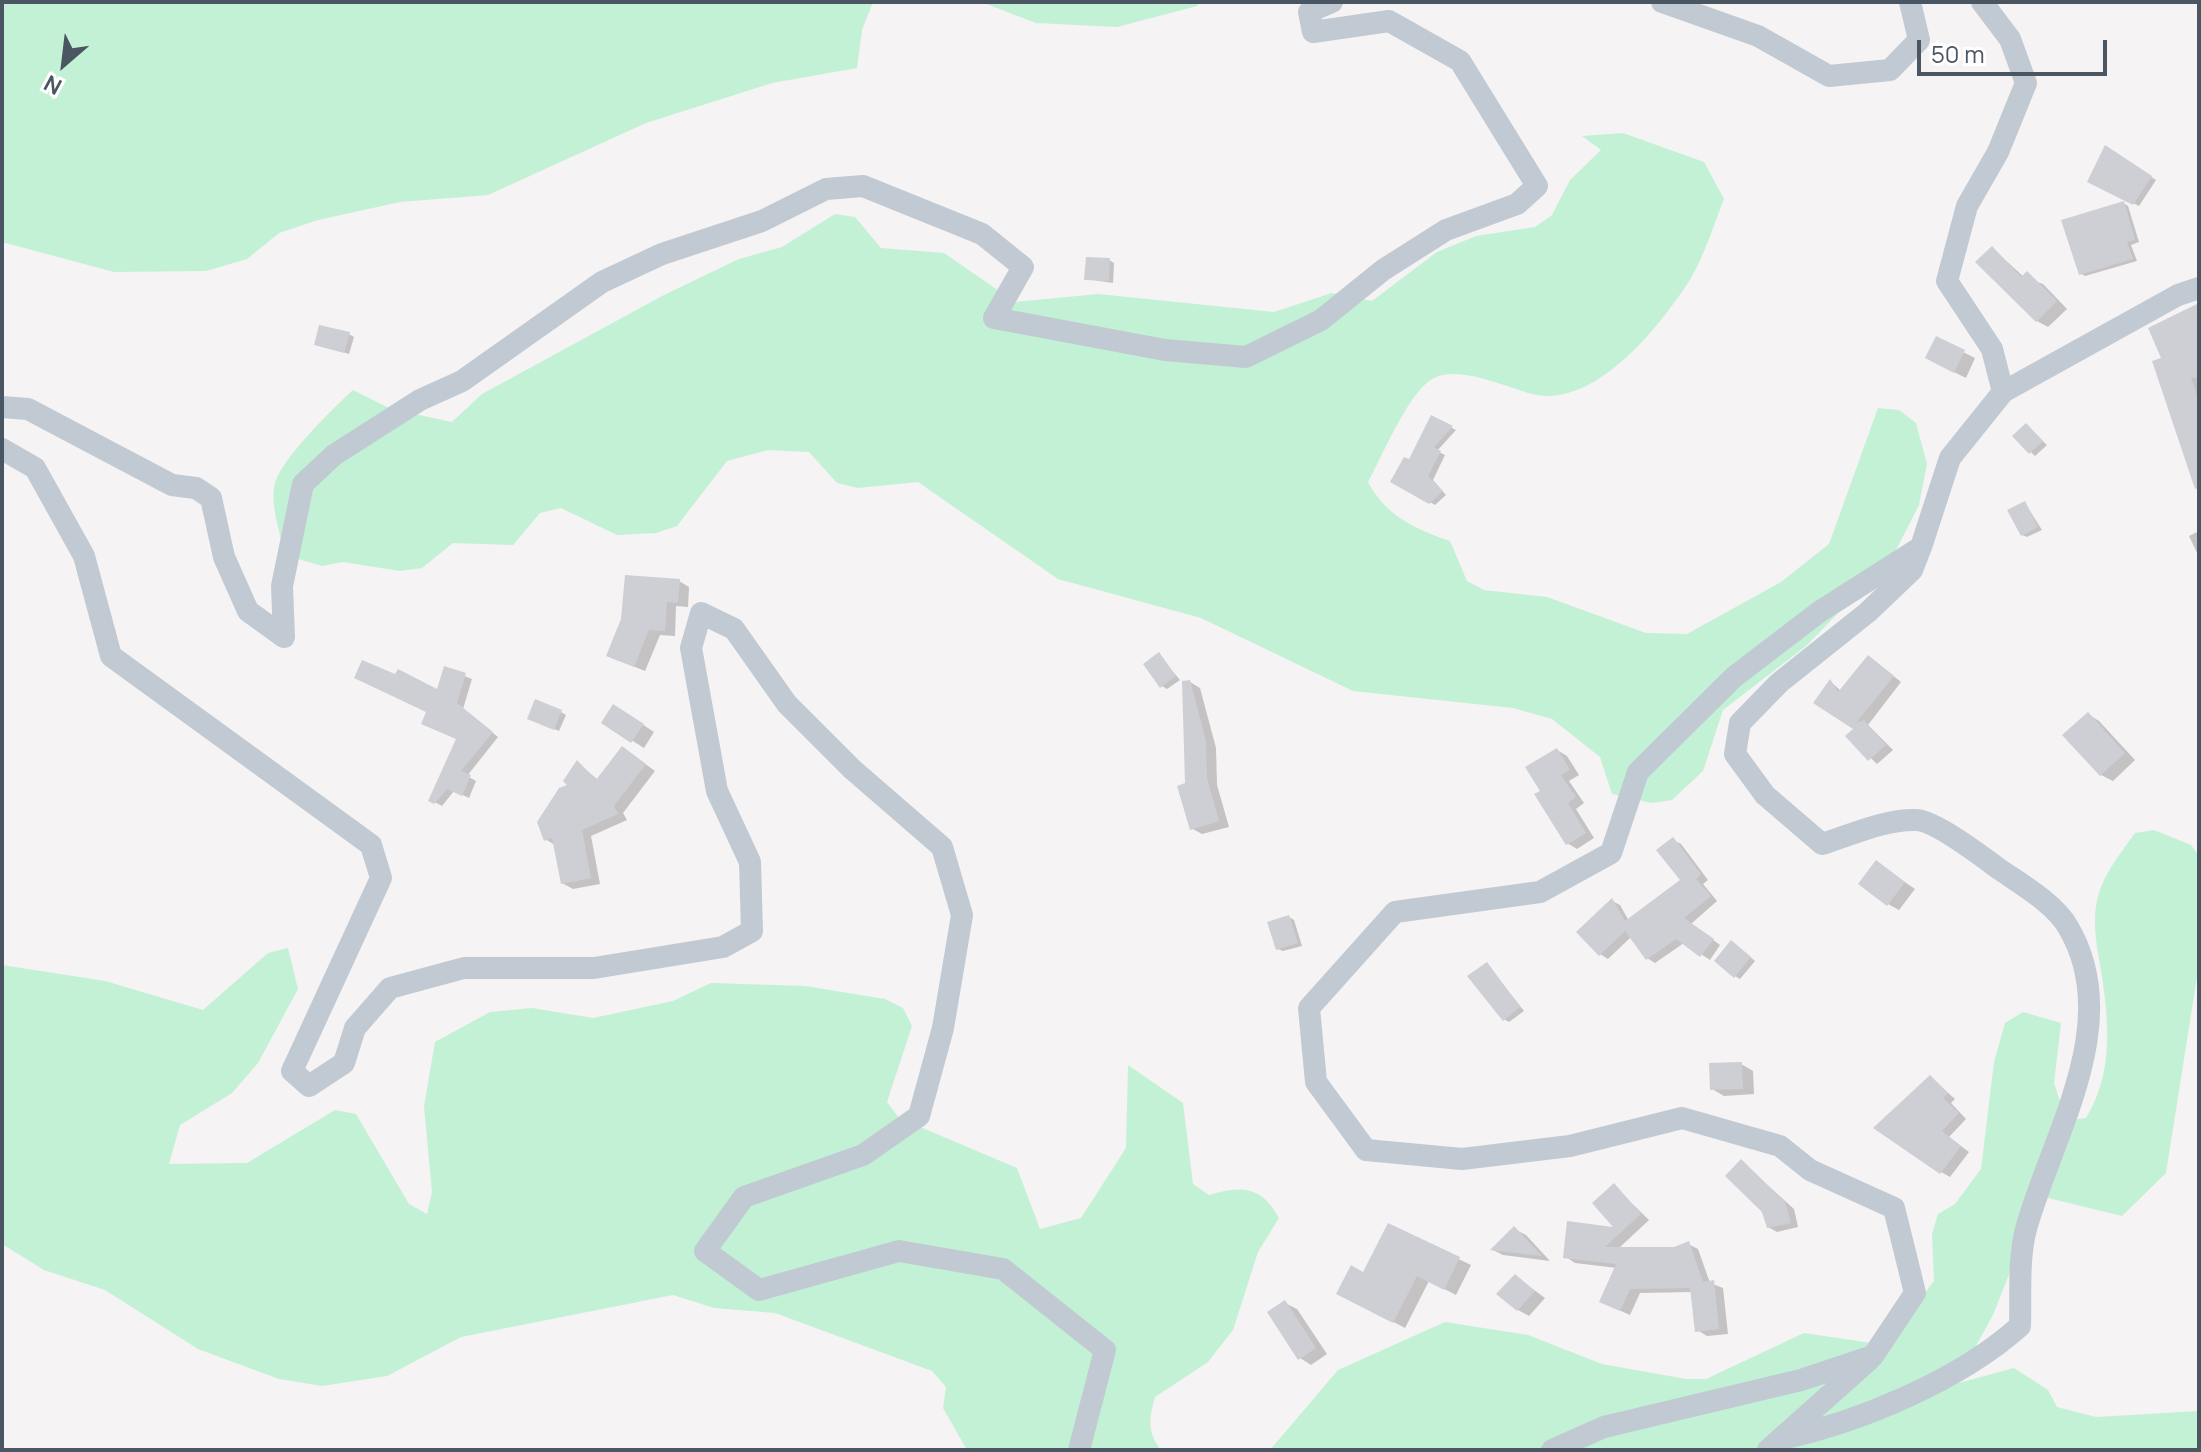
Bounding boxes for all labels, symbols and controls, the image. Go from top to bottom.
north arrow [24,24,104,104]
scale bar [1921,24,2111,74]
text: 50 m [1931,37,1985,70]
text: N [39,68,67,102]

